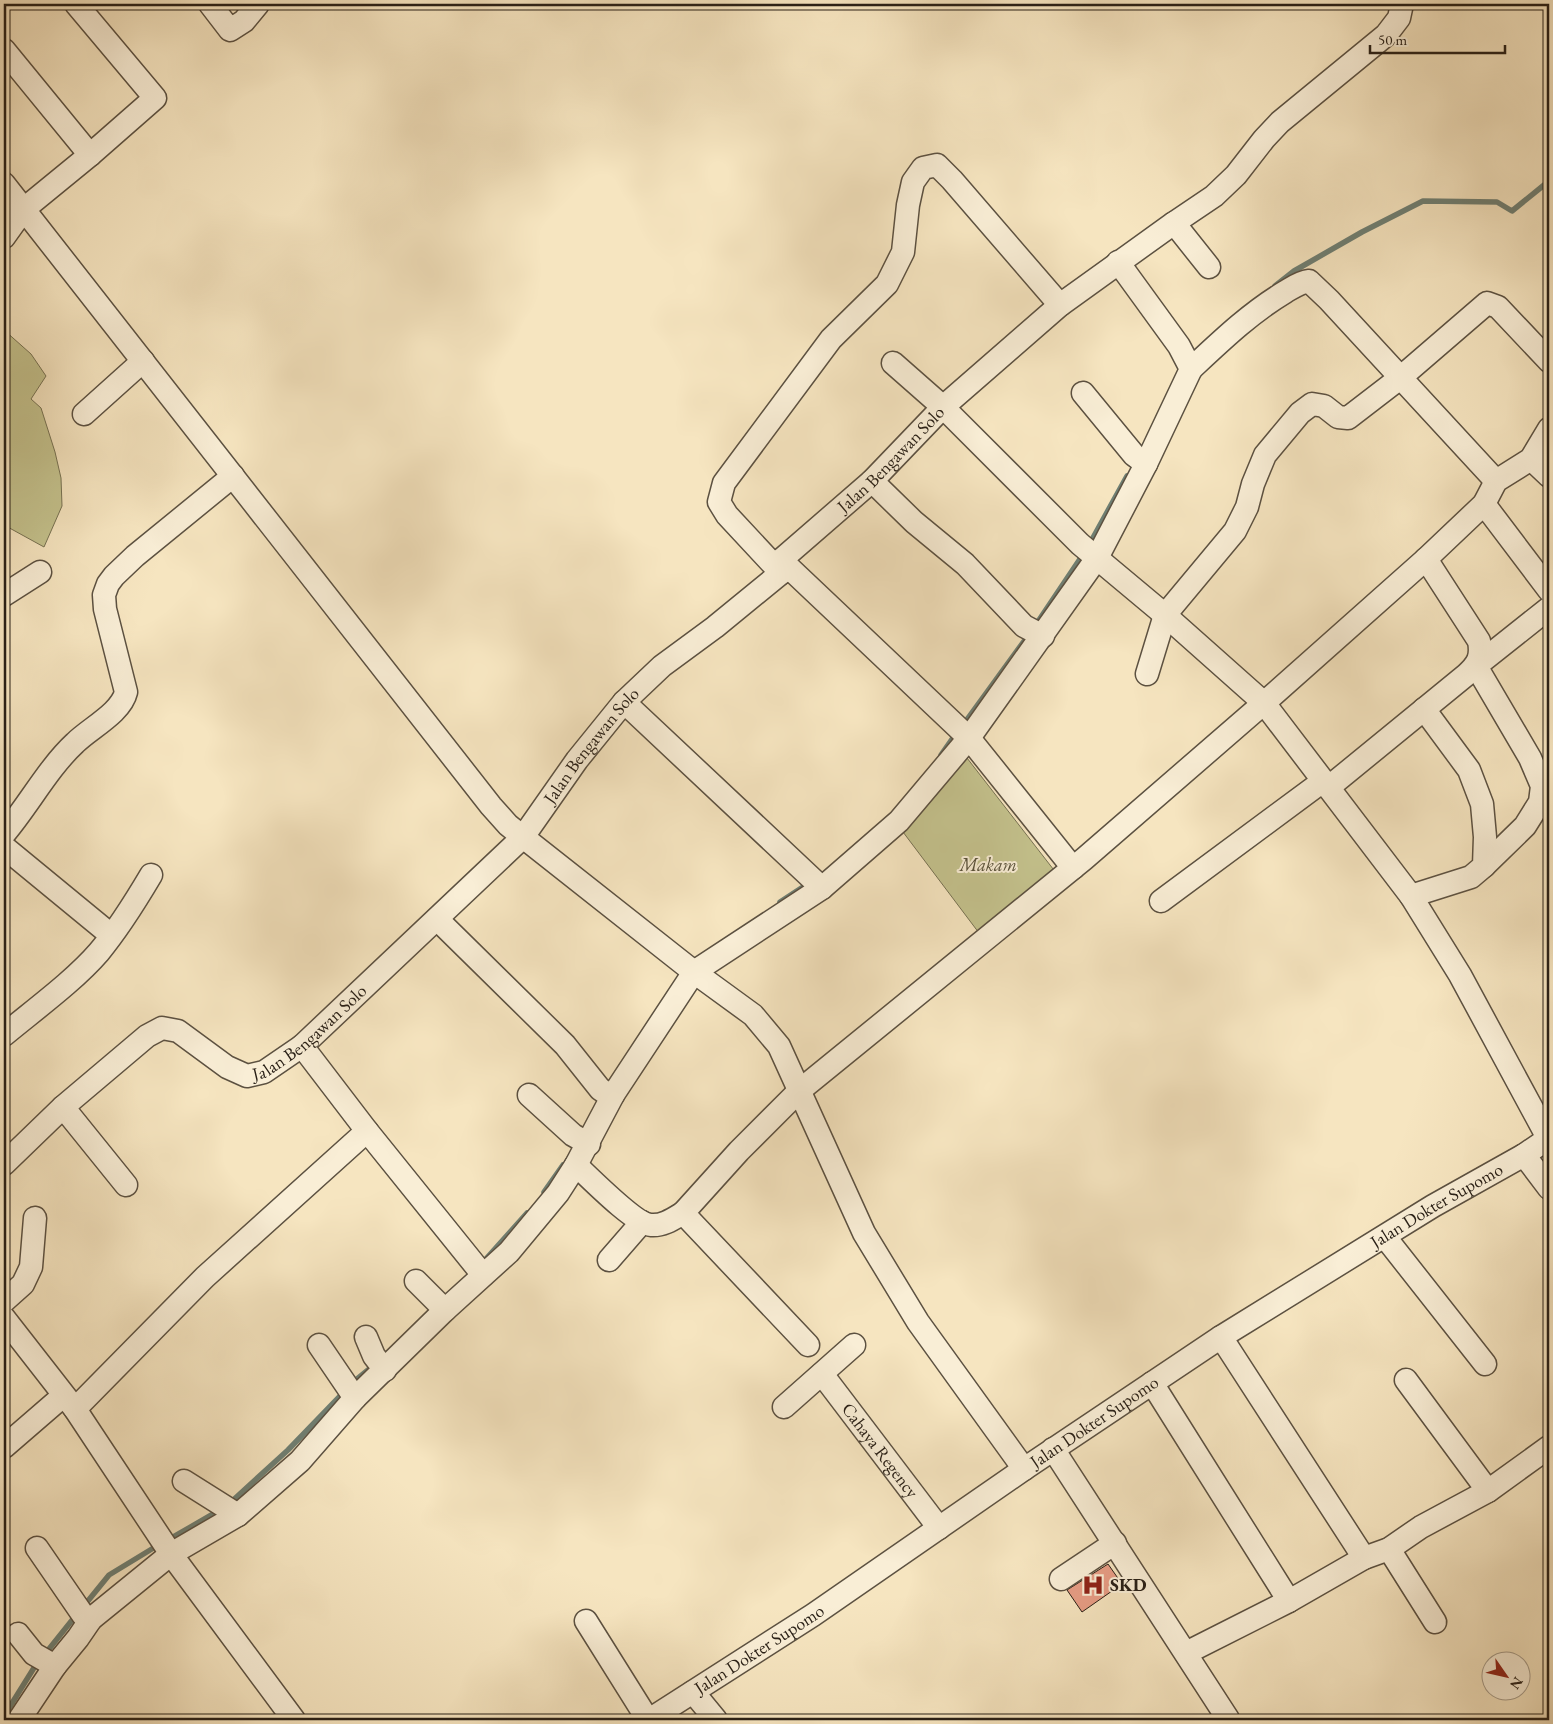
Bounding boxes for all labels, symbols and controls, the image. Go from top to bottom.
scale bar [1370,22,1506,54]
text: 50 m [1378,30,1407,49]
street label: Jalan Bengawan Solo [830,401,949,519]
street label: Jalan Bengawan Solo [537,682,644,810]
park label: Makam [958,853,1017,876]
street label: Jalan Bengawan Solo [248,979,371,1086]
street label: Jalan Dokter Supomo [1364,1157,1507,1254]
street label: Jalan Dokter Supomo [1024,1370,1163,1474]
street label: Cahaya Regency [837,1398,924,1502]
hospital icon: SKD [1080,1572,1106,1598]
place label: SKD [1110,1573,1147,1596]
street label: Jalan Dokter Supomo [688,1599,829,1700]
north arrow [1480,1652,1530,1702]
text: N [1506,1674,1527,1694]

